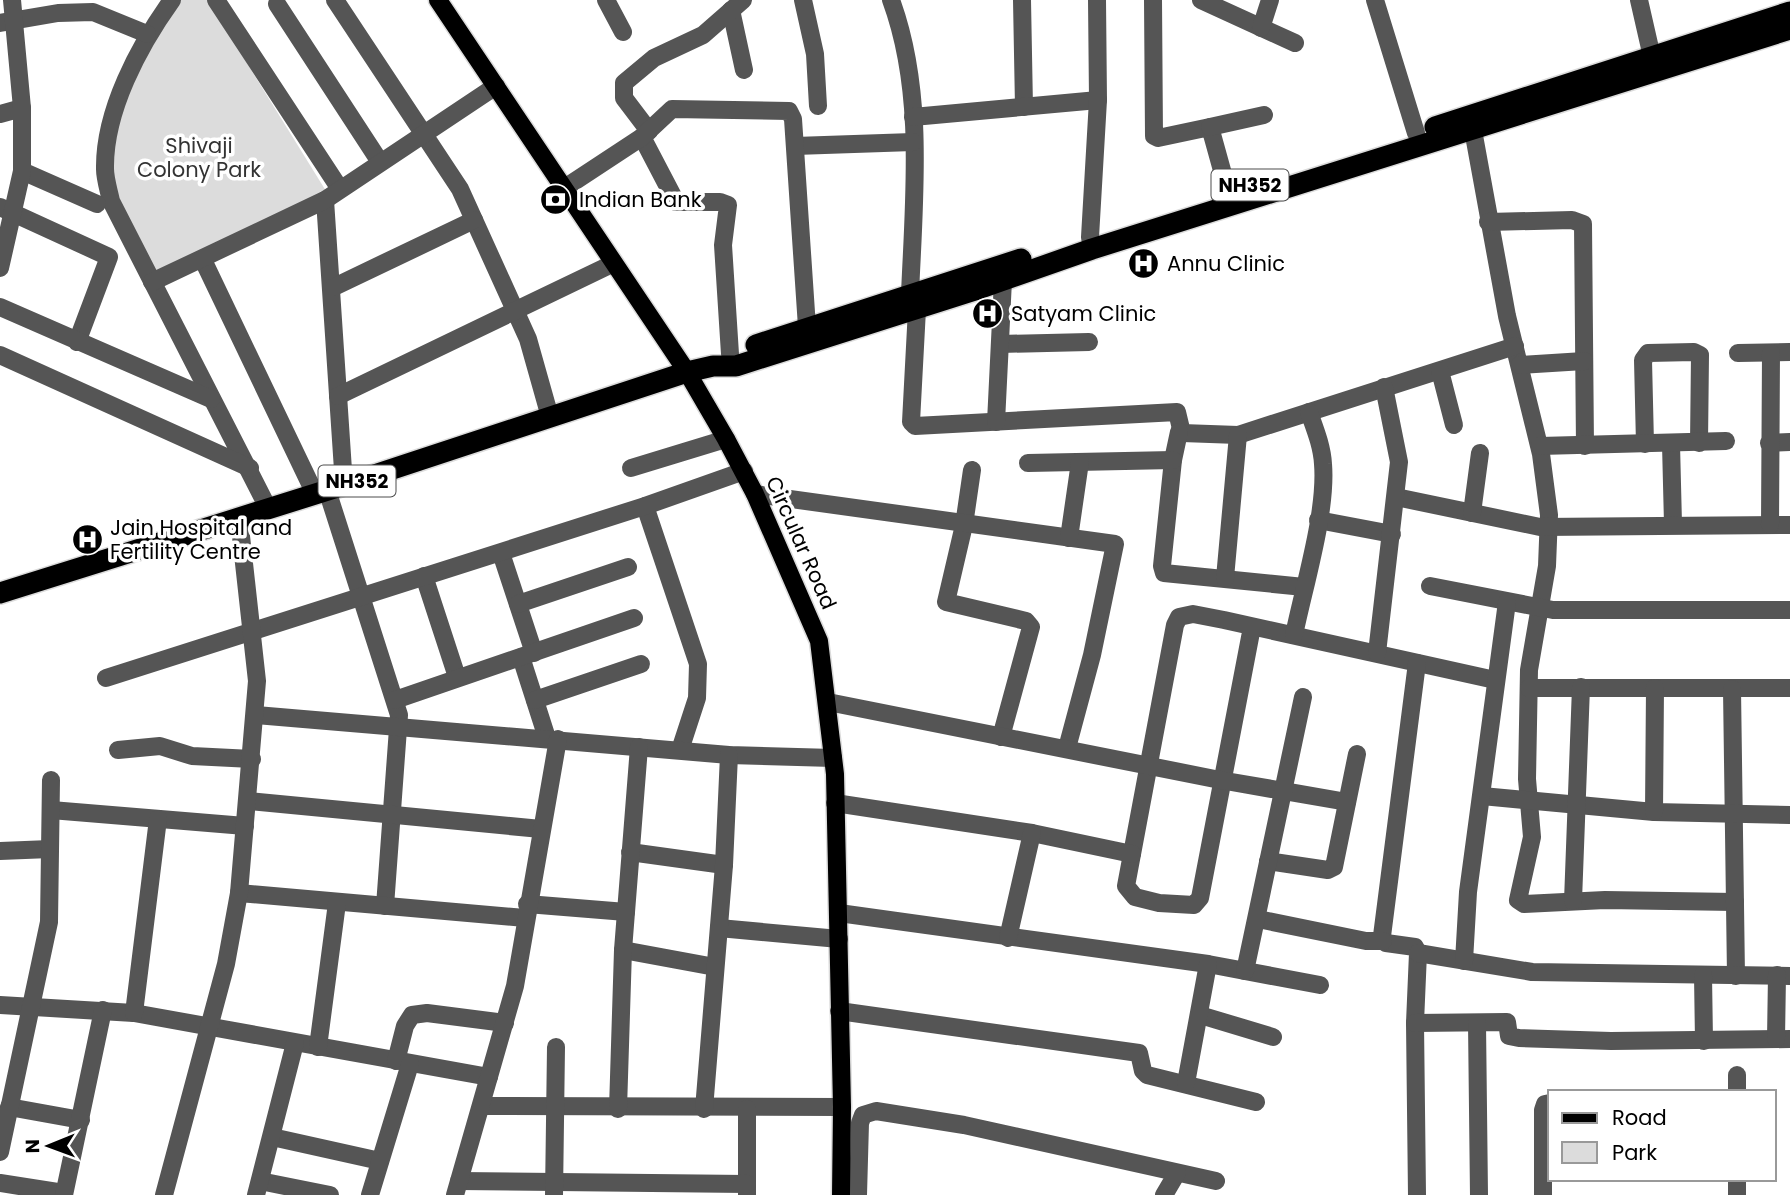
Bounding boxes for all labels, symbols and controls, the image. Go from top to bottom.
park label: Shivaji Colony Park [137,131,261,184]
road number: NH352 [1212,169,1288,200]
bank icon: Indian Bank [539,183,573,217]
place label: Indian Bank [579,185,702,214]
hospital icon: Annu Clinic [1127,247,1161,281]
place label: Annu Clinic [1167,249,1285,278]
hospital icon: Satyam Clinic [971,297,1005,331]
place label: Satyam Clinic [1011,299,1156,328]
road number: NH352 [318,466,396,496]
street label: Circular Road [759,472,844,614]
place label: Jain Hospital and Fertility Centre [110,513,292,566]
hospital icon: Jain Hospital and Fertility Centre [70,523,104,557]
legend [1548,1090,1776,1181]
text: Road [1612,1103,1667,1132]
north arrow [14,1111,84,1181]
text: Park [1612,1138,1657,1167]
text: N [19,1139,46,1154]

